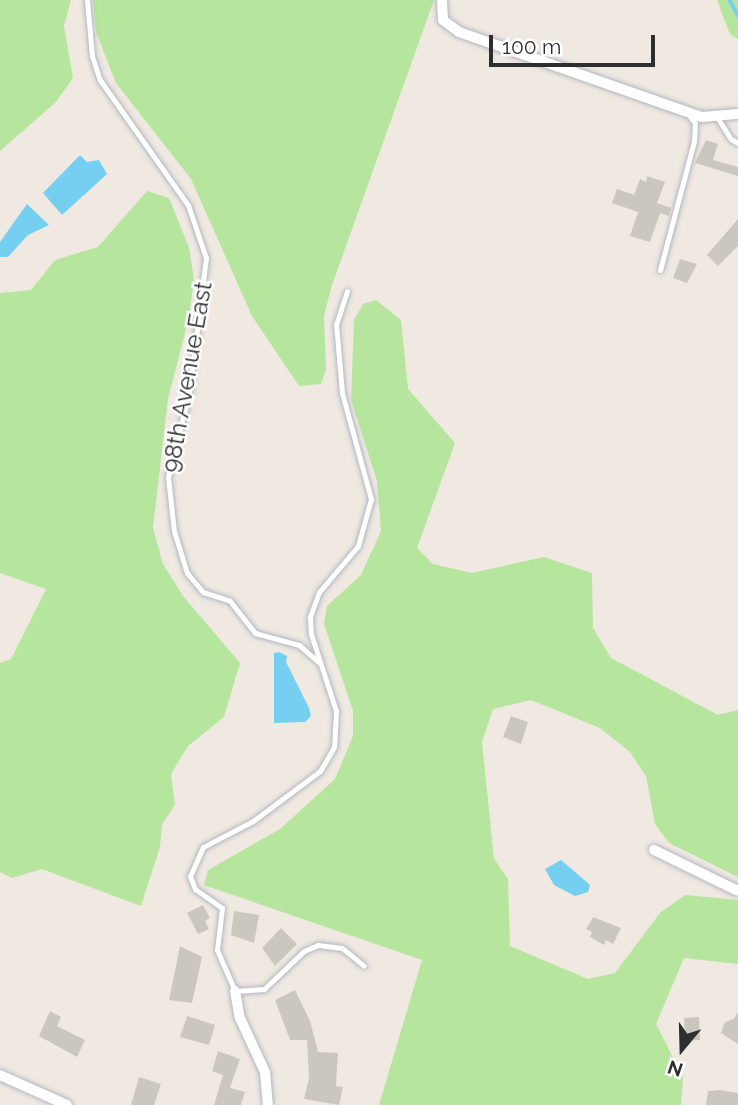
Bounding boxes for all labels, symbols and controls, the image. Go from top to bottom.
scale bar [493,21,659,65]
text: 100 m [502,34,561,59]
street label: 98th Avenue East [156,279,218,475]
north arrow [647,1014,717,1084]
text: N [665,1056,686,1082]

